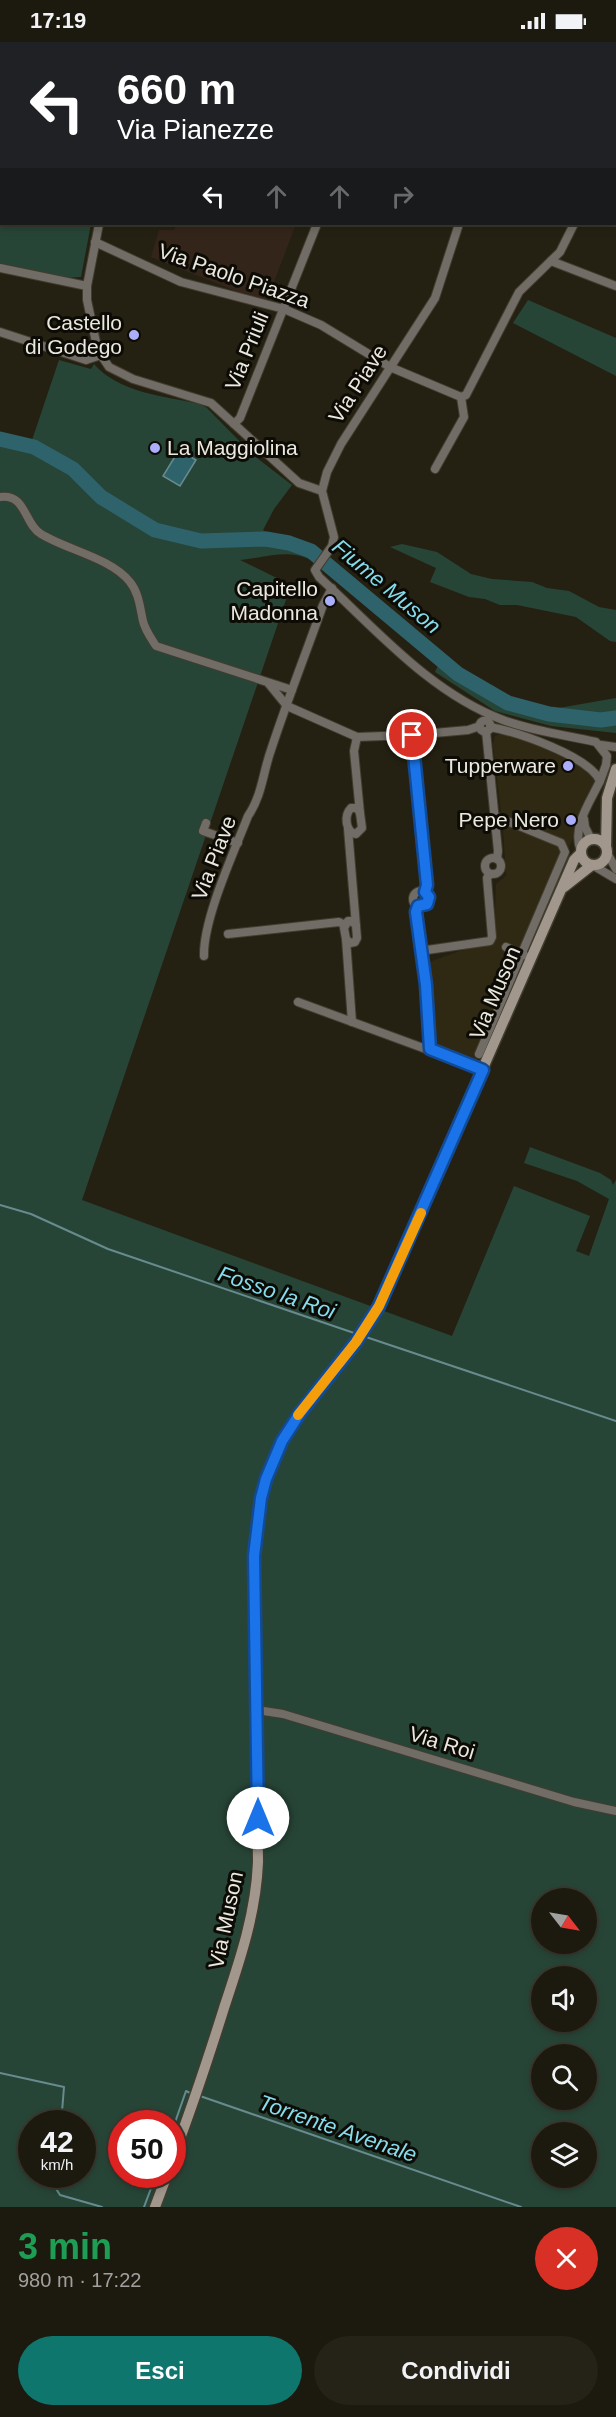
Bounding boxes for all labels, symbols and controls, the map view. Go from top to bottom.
text: 17:19 [30,8,86,33]
icon: left [18,66,96,144]
text: 660 m [117,66,236,113]
text: Via Pianezze [117,115,274,145]
icon: left [197,180,230,213]
icon: ahead [260,180,293,213]
icon: ahead [323,180,356,213]
icon: right [386,180,419,213]
street label: Via Paolo Piazza [156,239,313,312]
street label: Via Priuli [220,308,273,393]
place label: Castello di Godego [25,311,122,358]
marker: Castello di Godego [127,328,141,342]
street label: Via Piave [324,340,391,427]
place label: La Maggiolina [167,436,298,459]
marker: La Maggiolina [148,441,162,455]
water label: Fiume Muson [328,534,446,639]
place label: Capitello Madonna [230,577,318,624]
marker: Capitello Madonna [323,594,337,608]
pin [386,709,437,760]
icon: arrive [395,718,428,751]
place label: Tupperware [445,754,556,777]
marker: Tupperware [561,759,575,773]
place label: Pepe Nero [459,808,559,831]
street label: Via Piave [187,812,240,903]
marker: Pepe Nero [564,813,578,827]
street label: Via Muson [465,943,524,1043]
water label: Fosso la Roi [215,1261,340,1325]
street label: Via Roi [407,1722,478,1763]
position arrow [226,1786,290,1850]
street label: Via Muson [204,1869,247,1971]
north arrow [531,1888,597,1954]
map controls [531,1888,597,2188]
button: sound [531,1966,597,2032]
button: search [531,2044,597,2110]
water label: Torrente Avenale [256,2090,420,2167]
speed limit sign: 50 [108,2110,186,2188]
button: layers [531,2122,597,2188]
text: 42 [40,2125,74,2158]
text: km/h [41,2156,73,2173]
text: 3 min [18,2226,112,2267]
button: close [535,2227,598,2290]
text: 980 m · 17:22 [18,2269,141,2291]
button: Esci [18,2336,302,2405]
button: Condividi [314,2336,598,2405]

